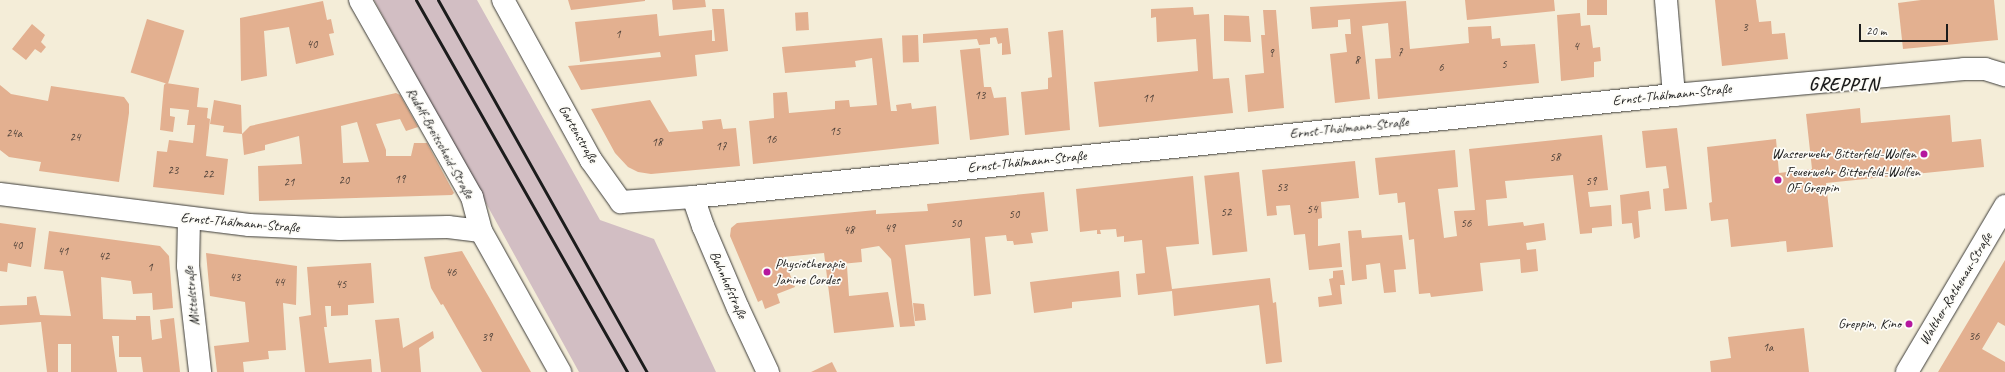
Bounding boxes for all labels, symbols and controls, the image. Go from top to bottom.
scale bar [1861,16,1950,42]
house number: 3 [1742,21,1748,35]
text: 20 m [1866,23,1886,39]
house number: 1 [615,28,621,42]
house number: 40 [307,38,317,52]
house number: 4 [1573,40,1579,54]
house number: 7 [1397,46,1403,60]
house number: 9 [1268,47,1274,61]
house number: 8 [1354,54,1360,68]
house number: 5 [1501,58,1507,72]
house number: 6 [1438,61,1444,75]
district label: GREPPIN [1810,73,1878,95]
street label: Ernst-Thälmann-Straße [1612,80,1732,110]
street label: Rudolf-Breitscheid-Straße [403,85,477,201]
house number: 13 [975,89,985,103]
house number: 11 [1143,92,1153,106]
street label: Gartenstraße [555,102,601,166]
street label: Ernst-Thälmann-Straße [1289,113,1409,143]
house number: 15 [830,125,840,139]
house number: 24a [6,127,22,141]
house number: 24 [70,131,80,145]
house number: 16 [766,133,776,147]
house number: 18 [652,136,662,150]
house number: 17 [716,140,726,154]
place label: Wasserwehr Bitterfeld-Wolfen [1772,146,1916,162]
street label: Ernst-Thälmann-Straße [967,147,1087,177]
marker: Wasserwehr Bitterfeld-Wolfen [1919,149,1929,159]
house number: 58 [1550,151,1560,165]
house number: 23 [168,164,178,178]
place label: Feuerwehr Bitterfeld-Wolfen OF Greppin [1786,164,1920,196]
house number: 22 [203,168,213,182]
house number: 19 [395,173,405,187]
house number: 20 [339,174,349,188]
house number: 59 [1586,175,1596,189]
marker: Feuerwehr Bitterfeld-Wolfen OF Greppin [1773,175,1783,185]
house number: 21 [284,176,294,190]
house number: 53 [1277,181,1287,195]
house number: 54 [1307,203,1317,217]
house number: 52 [1221,206,1231,220]
house number: 50 [1009,208,1019,222]
street label: Ernst-Thälmann-Straße [180,209,300,237]
house number: 50 [951,217,961,231]
house number: 56 [1461,217,1471,231]
house number: 49 [885,222,895,236]
house number: 48 [844,224,854,238]
street label: Walther-Rathenau-Straße [1916,230,1996,348]
house number: 40 [12,239,22,253]
house number: 41 [58,245,68,259]
street label: Bahnhofstraße [706,249,750,321]
house number: 42 [99,250,109,264]
place label: Physiotherapie Janine Cordes [775,256,844,288]
house number: 1 [147,261,153,275]
street label: Mittelstraße [181,266,203,326]
house number: 46 [446,266,456,280]
marker: Physiotherapie Janine Cordes [762,267,772,277]
house number: 43 [230,271,240,285]
house number: 44 [274,276,284,290]
house number: 45 [336,278,346,292]
place label: Greppin, Kino [1838,316,1901,332]
marker: Greppin, Kino [1904,319,1914,329]
house number: 36 [1969,330,1979,344]
house number: 39 [482,331,492,345]
house number: 1a [1763,341,1773,355]

